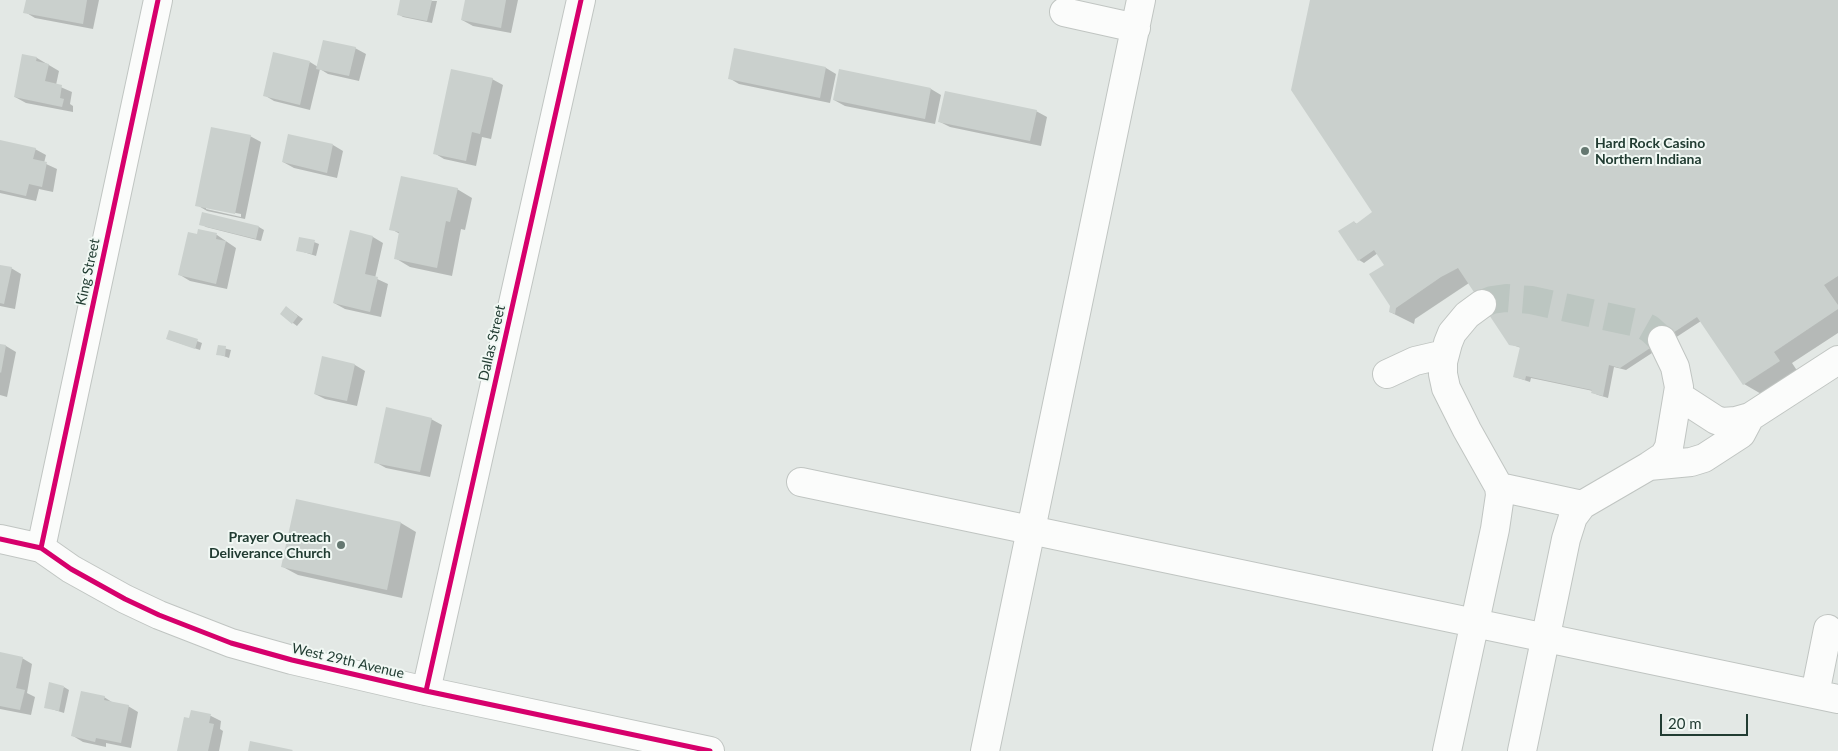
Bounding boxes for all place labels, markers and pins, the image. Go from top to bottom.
place label: Hard Rock Casino Northern Indiana [1595,135,1705,168]
marker: Hard Rock Casino Northern Indiana [1579,145,1591,157]
place label: Prayer Outreach Deliverance Church [209,529,331,562]
marker: Prayer Outreach Deliverance Church [335,539,347,551]

